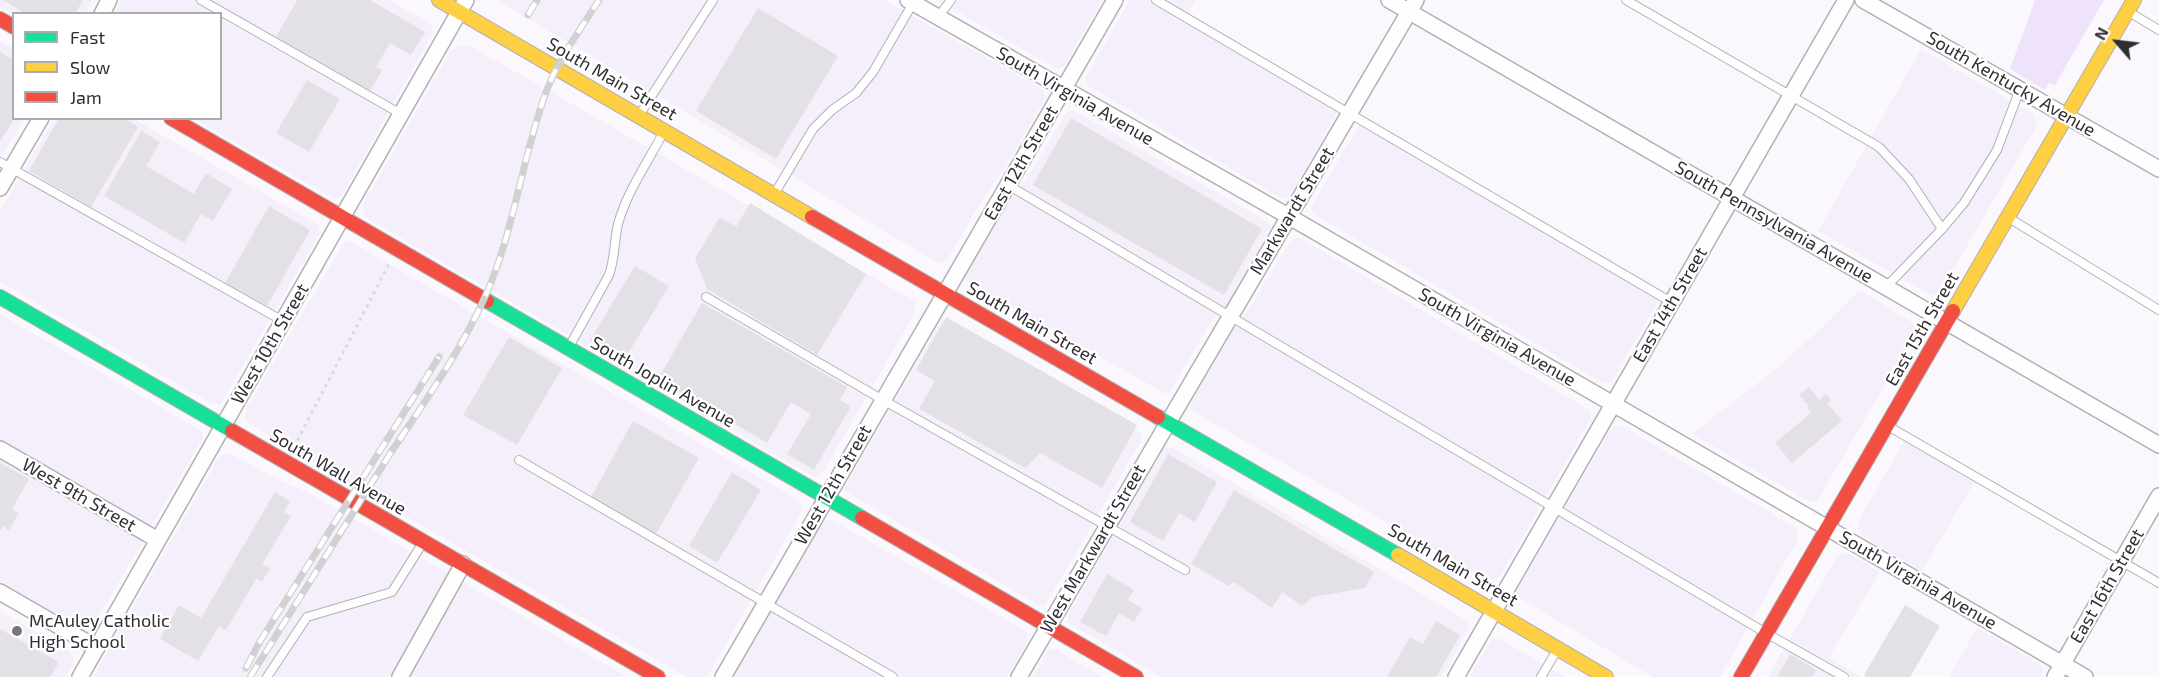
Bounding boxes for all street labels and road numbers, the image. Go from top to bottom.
street label: South Kentucky Avenue [1923,27,2099,141]
street label: South Main Street [543,33,681,125]
street label: South Virginia Avenue [992,42,1158,150]
street label: East 12th Street [979,102,1063,224]
street label: Markwardt Street [1245,143,1339,279]
street label: South Pennsylvania Avenue [1671,156,1877,288]
street label: East 14th Street [1628,243,1712,367]
street label: East 15th Street [1881,268,1963,390]
street label: South Main Street [963,277,1101,369]
street label: West 10th Street [227,280,313,408]
street label: South Virginia Avenue [1414,283,1580,391]
street label: South Joplin Avenue [587,332,739,432]
street label: West 12th Street [790,421,876,549]
street label: South Wall Avenue [266,424,410,520]
street label: West 9th Street [18,454,140,536]
street label: West Markwardt Street [1036,461,1150,637]
street label: South Main Street [1384,519,1522,611]
street label: East 16th Street [2065,525,2149,647]
street label: South Virginia Avenue [1835,526,2001,634]

